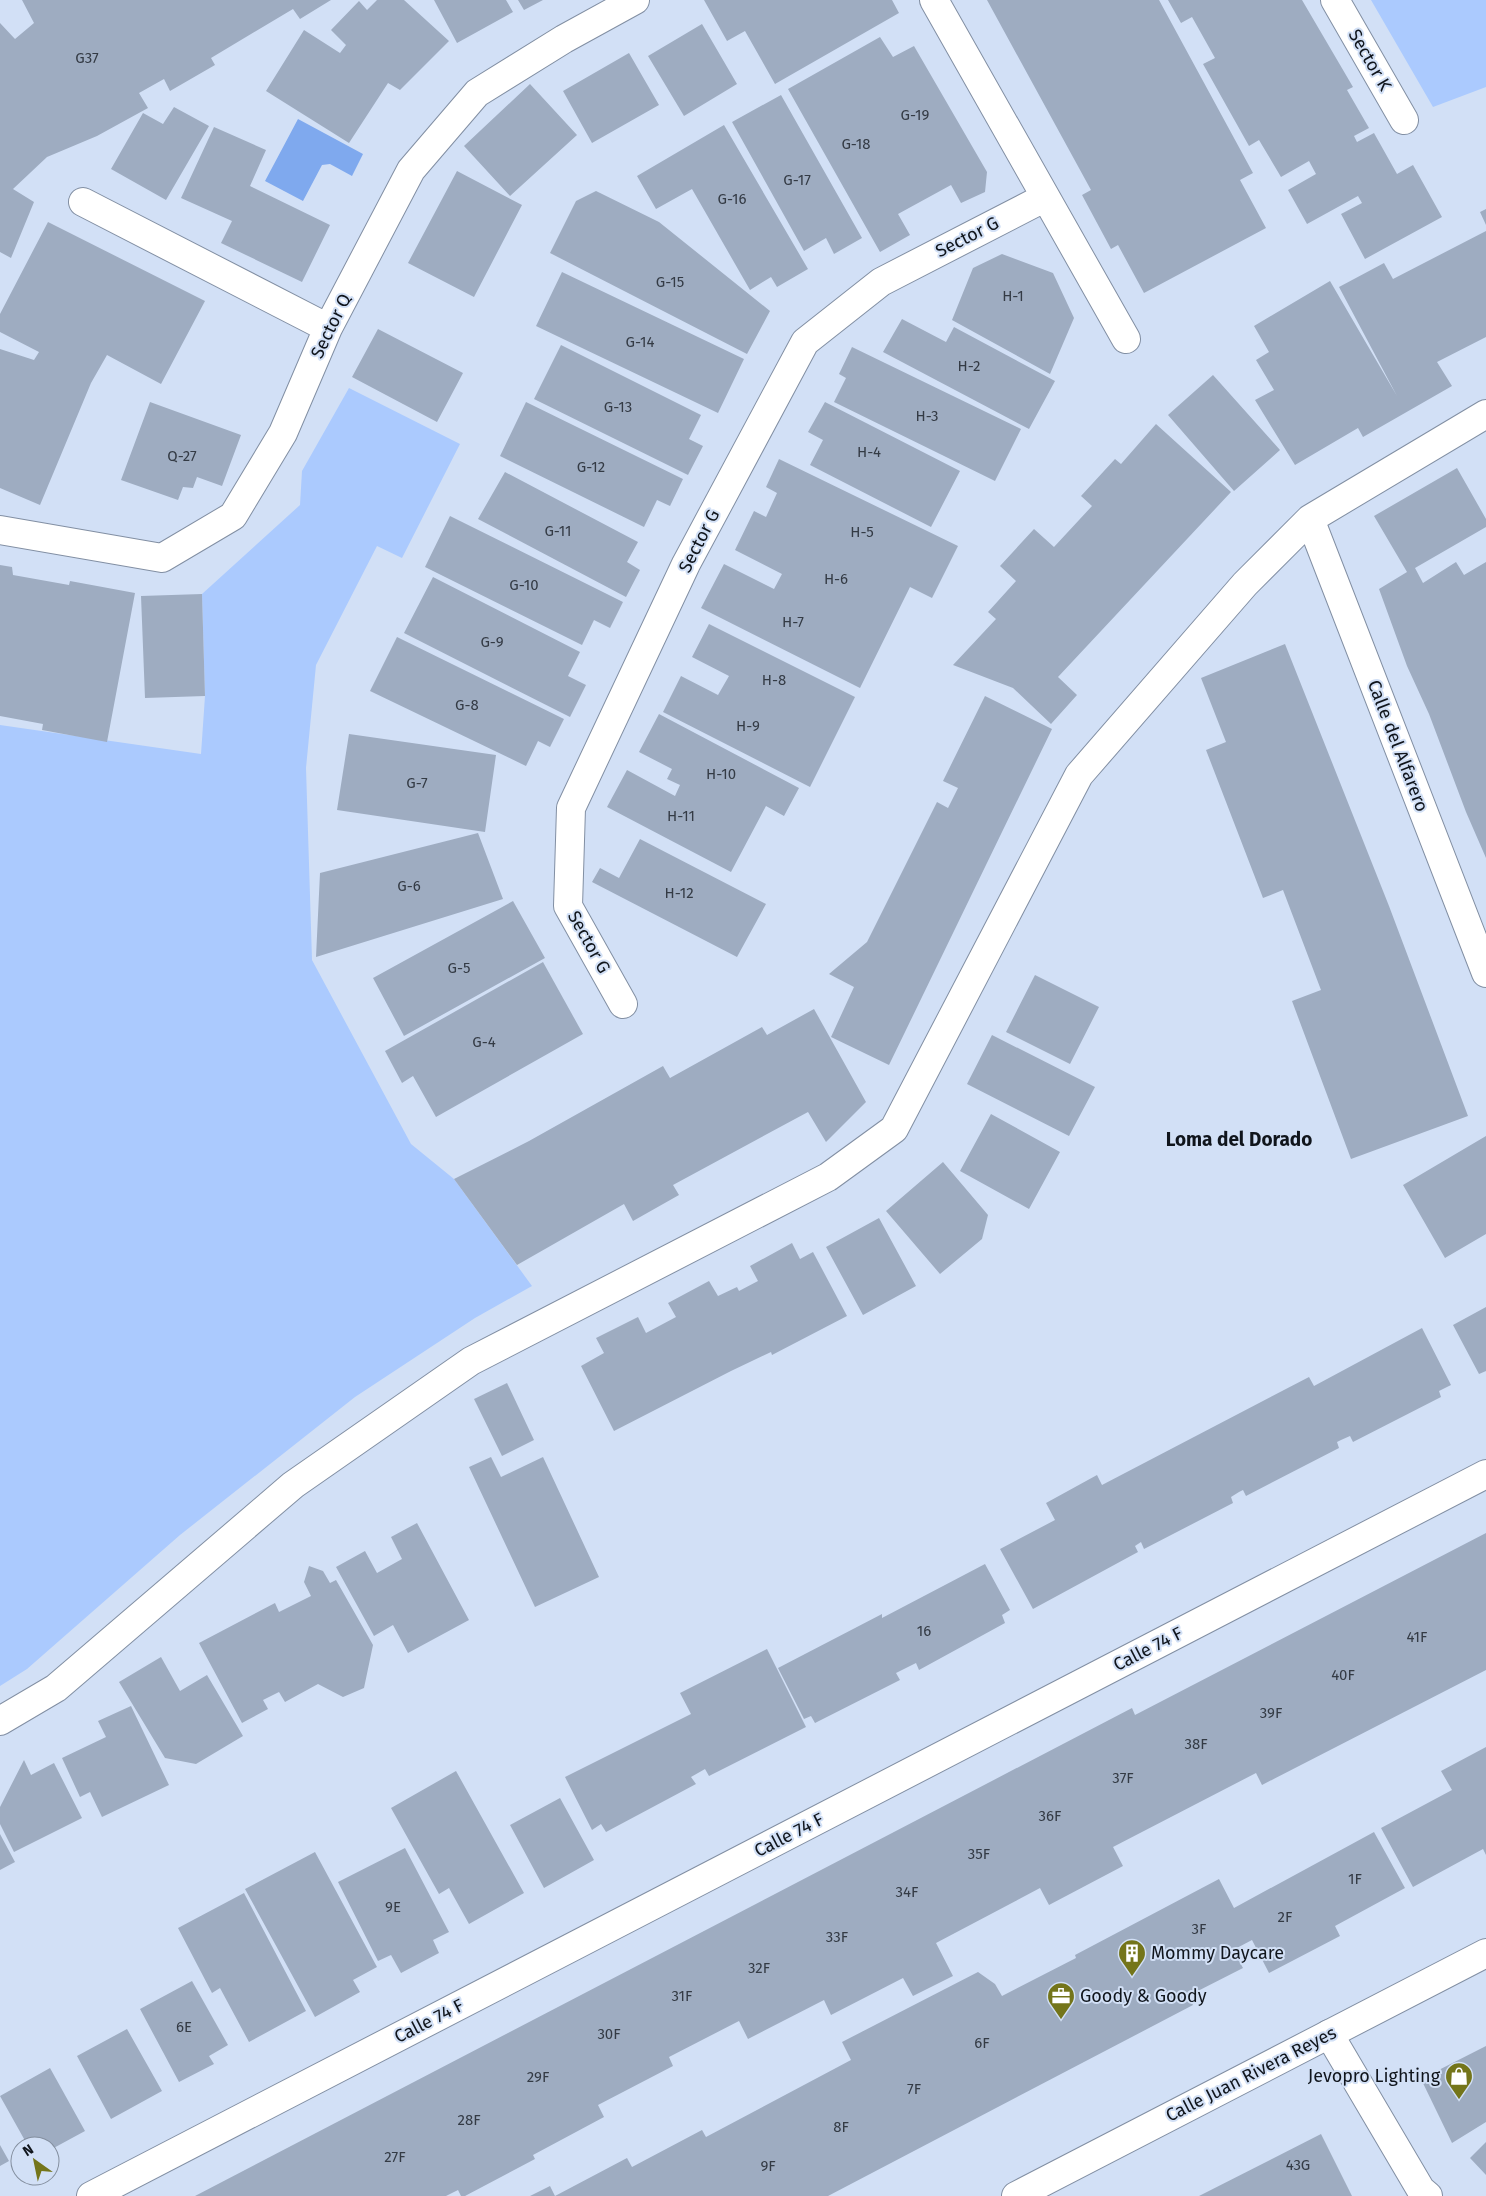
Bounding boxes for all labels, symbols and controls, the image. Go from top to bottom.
street label: Sector K [1344,25,1397,95]
house number: G37 [75,49,99,67]
house number: G-19 [901,106,930,124]
house number: G-18 [841,135,871,153]
house number: G-17 [783,171,811,189]
house number: G-16 [718,190,746,208]
street label: Sector G [932,212,1002,262]
house number: G-15 [656,273,684,291]
house number: H-1 [1002,287,1024,305]
street label: Sector Q [306,290,356,362]
house number: G-14 [626,333,654,351]
house number: H-2 [958,357,980,375]
house number: G-13 [604,398,632,416]
house number: H-3 [916,407,938,425]
house number: H-4 [857,443,881,461]
house number: Q-27 [167,447,197,465]
house number: G-12 [577,458,605,476]
street label: Sector G [674,506,724,576]
house number: G-11 [544,522,572,540]
house number: H-5 [850,523,874,541]
house number: H-6 [824,570,848,588]
house number: G-10 [509,576,539,594]
house number: H-7 [782,613,804,631]
house number: G-9 [480,633,504,651]
house number: H-8 [762,671,786,689]
street label: Calle del Alfarero [1363,677,1433,815]
house number: G-8 [455,696,479,714]
house number: H-9 [736,717,760,735]
house number: H-10 [706,765,736,783]
house number: G-7 [406,774,428,792]
house number: H-11 [667,807,695,825]
house number: G-6 [397,877,421,895]
house number: H-12 [664,884,694,902]
street label: Sector G [563,907,615,977]
house number: G-5 [448,959,470,977]
house number: G-4 [472,1033,496,1051]
district label: Loma del Dorado [1166,1128,1312,1151]
house number: 16 [917,1622,931,1640]
street label: Calle 74 F [1110,1622,1187,1676]
house number: 41F [1407,1628,1427,1646]
house number: 40F [1331,1666,1355,1684]
house number: 39F [1260,1704,1282,1722]
house number: 38F [1184,1735,1208,1753]
house number: 37F [1112,1769,1134,1787]
house number: 36F [1039,1807,1061,1825]
street label: Calle 74 F [751,1808,828,1862]
house number: 35F [968,1845,990,1863]
house number: 1F [1348,1870,1362,1888]
house number: 34F [896,1883,918,1901]
house number: 9E [385,1898,401,1916]
house number: 2F [1278,1908,1292,1926]
house number: 3F [1192,1920,1206,1938]
house number: 33F [826,1928,848,1946]
building icon: Mommy Daycare [1117,1938,1147,1977]
place label: Mommy Daycare [1151,1942,1284,1964]
house number: 32F [748,1959,770,1977]
office icon: Goody & Goody [1046,1981,1076,2020]
place label: Goody & Goody [1080,1985,1207,2007]
house number: 31F [672,1987,692,2005]
street label: Calle 74 F [391,1994,468,2048]
house number: 6E [176,2018,192,2036]
street label: Calle Juan Rivera Reyes [1162,2021,1340,2127]
house number: 30F [597,2025,621,2043]
house number: 6F [974,2034,990,2052]
shop icon: Jevopro Lighting [1444,2061,1474,2100]
place label: Jevopro Lighting [1308,2065,1441,2087]
house number: 29F [527,2068,549,2086]
house number: 7F [907,2080,921,2098]
house number: 28F [457,2111,481,2129]
house number: 8F [833,2118,849,2136]
north arrow [10,2136,60,2186]
text: N [20,2141,37,2160]
house number: 27F [384,2148,406,2166]
house number: 43G [1286,2156,1310,2174]
house number: 9F [760,2157,776,2175]

